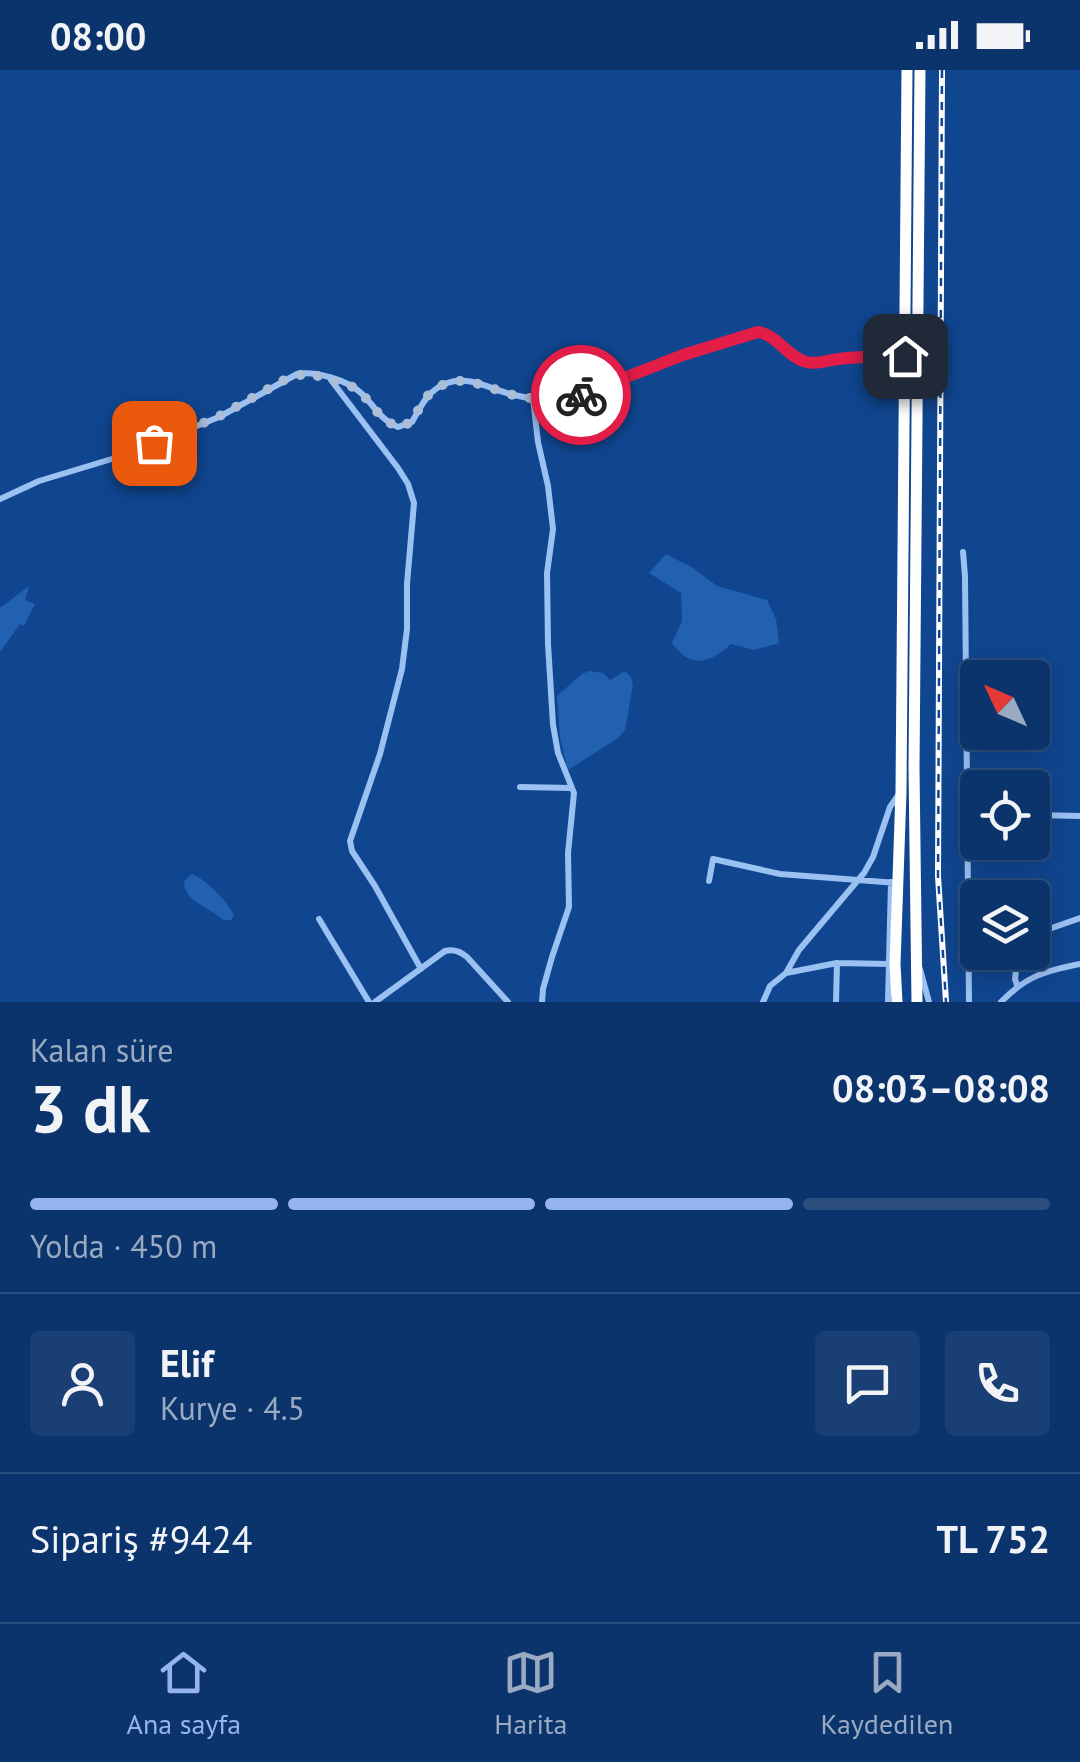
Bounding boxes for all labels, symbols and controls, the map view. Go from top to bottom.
text: 08:00 [50,11,146,60]
pin [863,314,948,399]
icon: home [878,329,933,384]
courier [531,345,631,445]
icon: bike [554,368,609,423]
pin [112,401,197,486]
icon: bag [127,416,182,471]
north arrow [960,660,1050,750]
map controls [960,660,1050,970]
button: locate [960,770,1050,860]
button: layers [960,880,1050,970]
text: Kalan süre [30,1029,174,1071]
text: 08:03–08:08 [832,1063,1050,1112]
text: 3 dk [30,1066,150,1150]
text: Yolda · 450 m [30,1225,217,1267]
button: person [30,1331,135,1436]
button: chat [815,1331,920,1436]
button: phone [945,1331,1050,1436]
text: Elif [160,1338,213,1387]
text: Kurye · 4.5 [160,1387,305,1429]
text: Sipariş #9424 [30,1514,253,1563]
text: TL 752 [937,1514,1050,1563]
tab: Ana sayfa [127,1645,241,1742]
tab: Harita [494,1645,567,1742]
tab: Kaydedilen [821,1645,953,1742]

